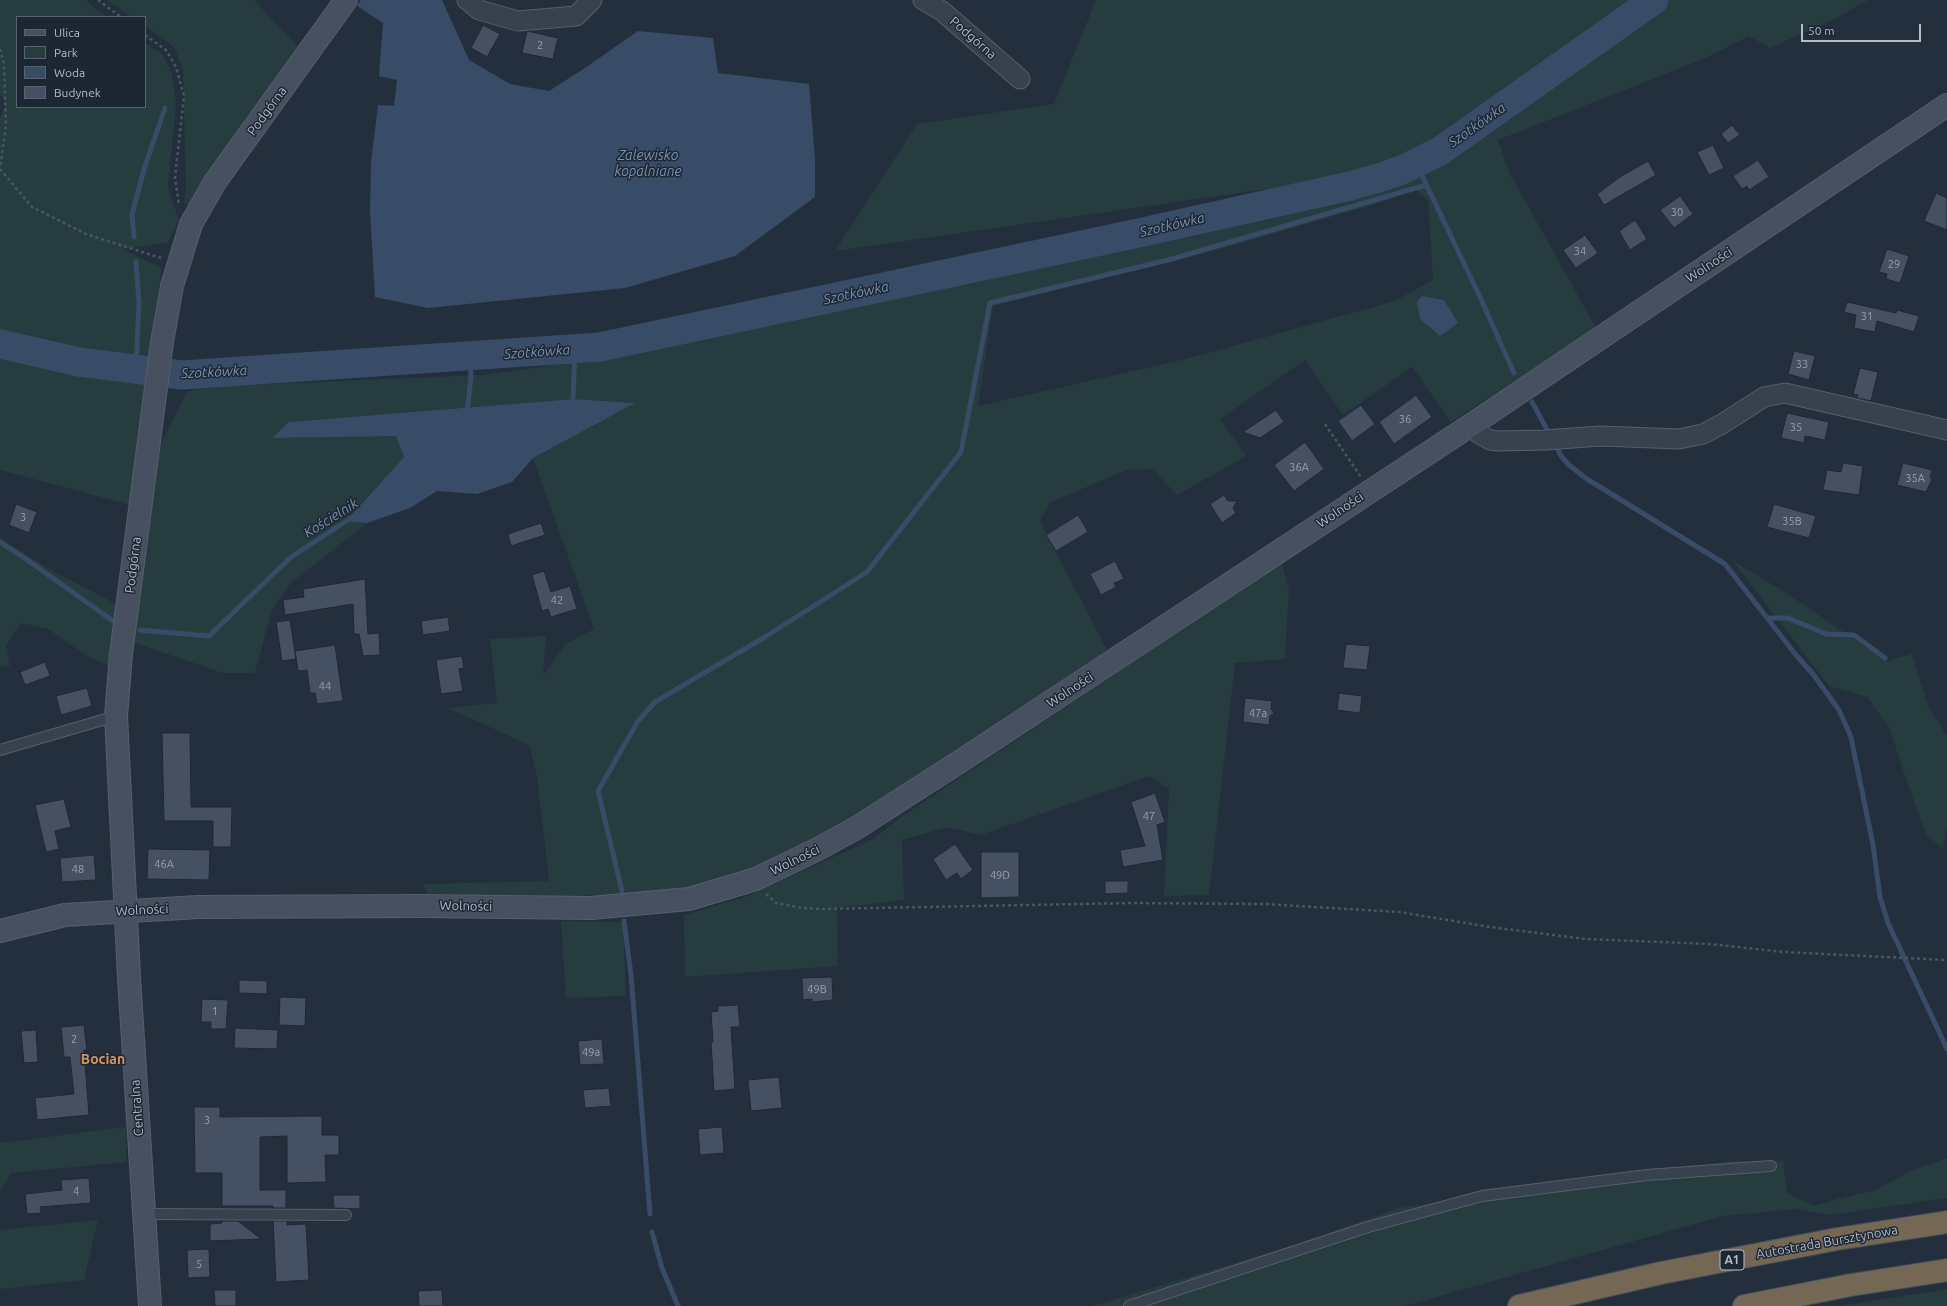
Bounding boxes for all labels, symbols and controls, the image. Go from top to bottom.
street label: Podgórna [946,13,1000,63]
legend [16,16,146,108]
scale bar [1803,16,1923,42]
text: 50 m [1808,24,1835,37]
text: Ulica [54,26,80,39]
house number: 2 [537,38,543,52]
text: Park [54,46,78,59]
text: Woda [54,66,85,79]
street label: Podgórna [244,83,290,139]
text: Budynek [54,86,101,99]
water label: Szotkówka [1445,99,1509,151]
water label: Zalewisko kopalniane [614,147,682,180]
house number: 30 [1671,205,1683,219]
water label: Szotkówka [1138,209,1206,241]
house number: 34 [1574,244,1586,258]
street label: Wolności [1683,244,1735,286]
house number: 29 [1888,257,1900,271]
water label: Szotkówka [822,278,890,308]
house number: 31 [1861,309,1873,323]
water label: Szotkówka [503,341,571,363]
house number: 33 [1796,357,1808,371]
water label: Szotkówka [181,362,247,382]
house number: 36 [1399,412,1411,426]
house number: 35 [1790,420,1802,434]
house number: 36A [1289,460,1309,474]
house number: 35A [1905,471,1925,485]
street label: Wolności [1314,489,1366,531]
water label: Kościelnik [301,495,361,541]
house number: 3 [20,510,26,524]
house number: 35B [1782,514,1802,528]
street label: Podgórna [122,536,144,594]
house number: 42 [551,593,563,607]
street label: Wolności [1044,669,1096,711]
house number: 44 [319,679,331,693]
house number: 47a [1249,706,1267,720]
house number: 47 [1143,809,1155,823]
street label: Wolności [768,841,822,879]
house number: 46A [154,857,174,871]
house number: 48 [72,862,84,876]
house number: 49D [990,868,1010,882]
street label: Wolności [440,898,492,914]
street label: Wolności [115,901,169,919]
house number: 49B [807,982,827,996]
house number: 1 [212,1004,218,1018]
house number: 2 [71,1032,77,1046]
house number: 49a [582,1045,600,1059]
district label: Bocian [81,1051,125,1067]
street label: Centralna [127,1079,147,1137]
house number: 3 [204,1113,210,1127]
house number: 4 [73,1184,79,1198]
street label: Autostrada Bursztynowa [1755,1222,1899,1262]
road number: A1 [1720,1250,1744,1270]
house number: 5 [196,1257,202,1271]

